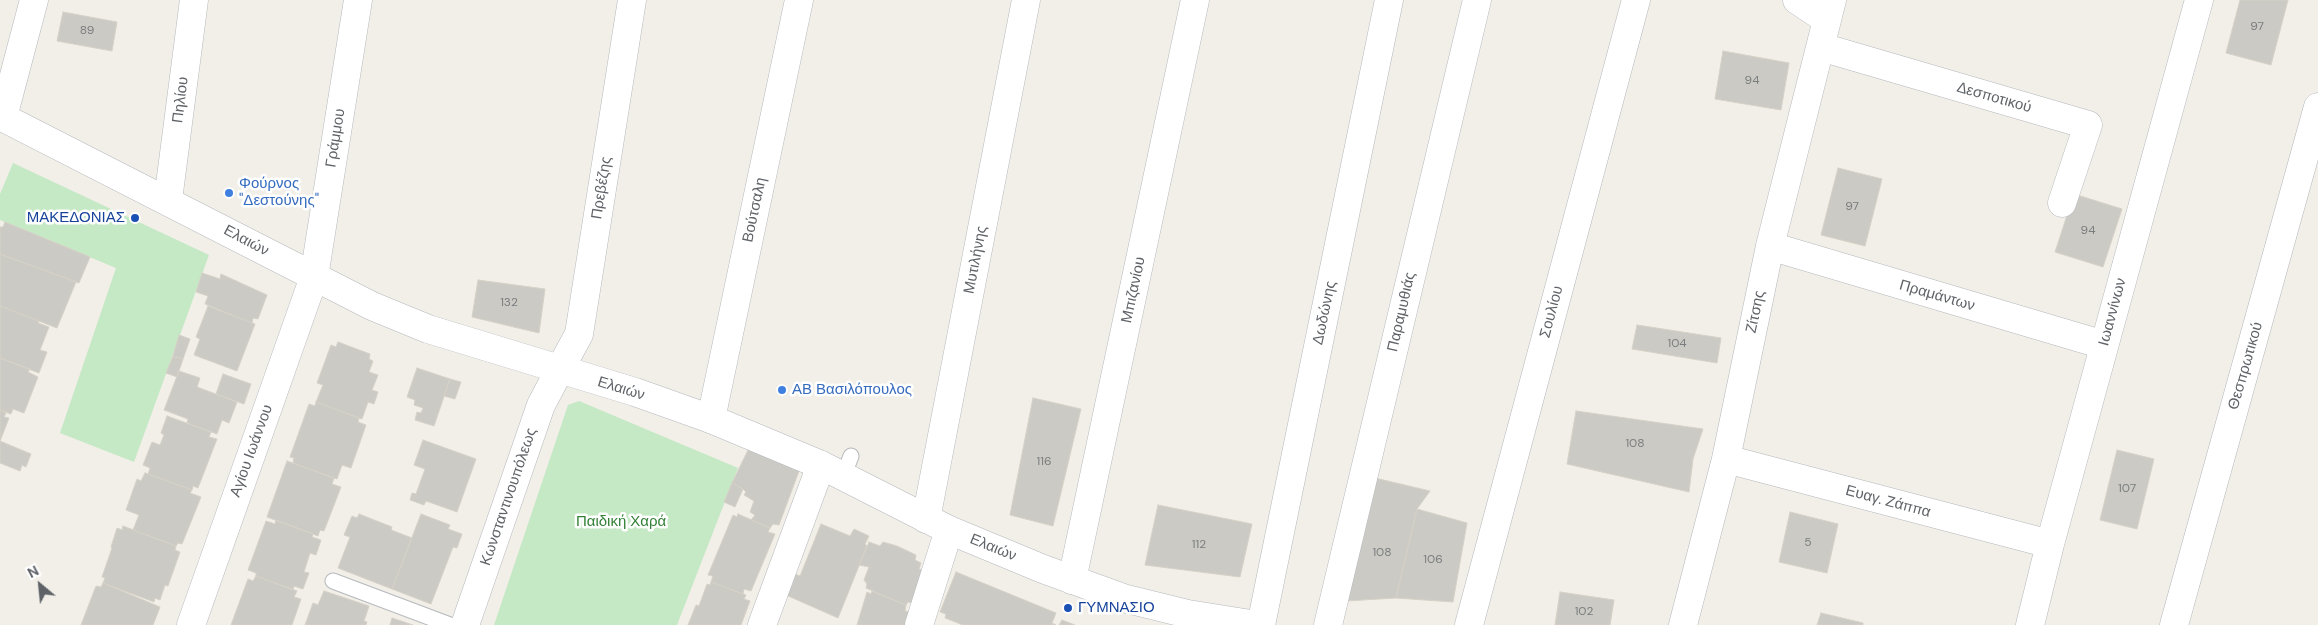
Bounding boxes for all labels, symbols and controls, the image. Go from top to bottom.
house number: 97 [2250,20,2264,34]
house number: 89 [80,24,94,38]
house number: 94 [1745,74,1759,88]
street label: Πηλίου [169,76,193,124]
street label: Δεσποτικού [1955,79,2033,117]
street label: Γράμμου [322,107,350,169]
street label: Πρεβέζης [588,155,616,221]
place label: Φούρνος "Δεστούνης" [239,175,319,210]
street label: Βούτσαλη [739,176,771,244]
marker: Φούρνος "Δεστούνης" [223,187,235,199]
house number: 97 [1845,200,1859,214]
place label: ΜΑΚΕΔΟΝΙΑΣ [27,209,125,227]
marker: ΜΑΚΕΔΟΝΙΑΣ [129,212,141,224]
street label: Ελαιών [220,222,272,260]
street label: Μυτιλήνης [961,224,991,296]
house number: 94 [2081,224,2095,238]
street label: Μπιζανίου [1118,255,1150,325]
street label: Παραμυθιάς [1384,270,1420,354]
street label: Ιωαννίνων [2095,276,2131,348]
street label: Πραμάντων [1897,277,1977,315]
street label: Δωδώνης [1309,279,1341,347]
street label: Σουλίου [1536,284,1568,340]
street label: Ζίτσης [1743,289,1769,335]
house number: 132 [500,296,518,310]
street label: Θεσπρωτικού [2225,320,2267,412]
house number: 104 [1667,337,1687,351]
street label: Ελαιών [595,373,647,405]
place label: ΑΒ Βασιλόπουλος [792,381,912,399]
marker: ΑΒ Βασιλόπουλος [776,384,788,396]
street label: Αγίου Ιωάννου [227,402,277,500]
street label: Κωνσταντινουπόλεως [477,426,541,568]
house number: 108 [1625,437,1645,451]
house number: 116 [1036,455,1052,469]
street label: Ευαγ. Ζάππα [1844,482,1932,522]
house number: 107 [2118,482,2136,496]
park label: Παιδική Χαρά [576,513,666,531]
street label: Ελαιών [967,531,1019,565]
house number: 5 [1804,536,1812,550]
house number: 112 [1192,538,1206,552]
house number: 108 [1372,546,1392,560]
house number: 106 [1423,553,1443,567]
north arrow [15,560,65,610]
text: N [24,561,42,582]
place label: ΓΥΜΝΑΣΙΟ [1078,599,1155,617]
marker: ΓΥΜΝΑΣΙΟ [1062,602,1074,614]
house number: 102 [1575,605,1593,619]

